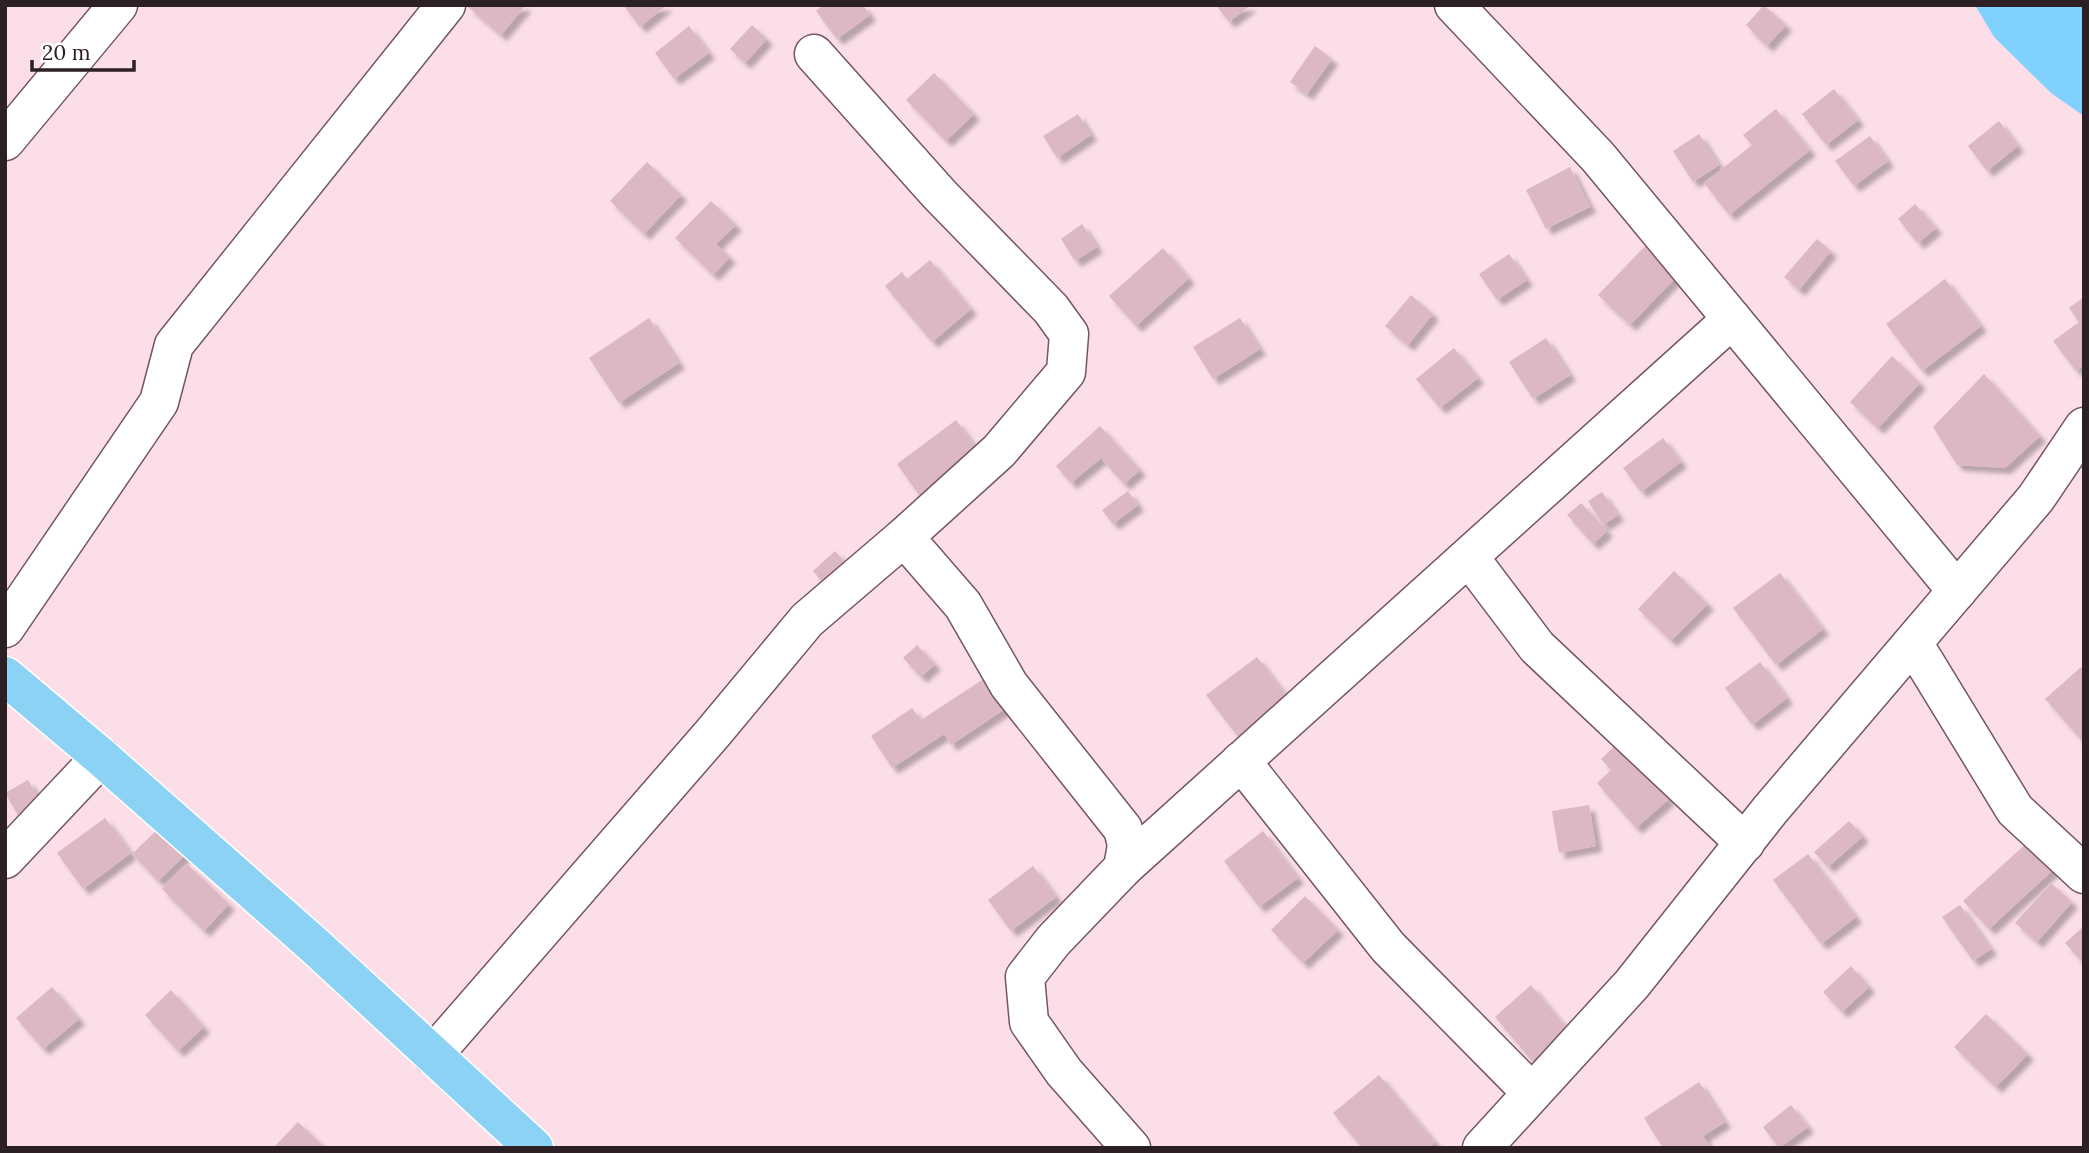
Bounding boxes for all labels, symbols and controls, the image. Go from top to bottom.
scale bar [32,28,133,72]
text: 20 m [42,39,91,66]

